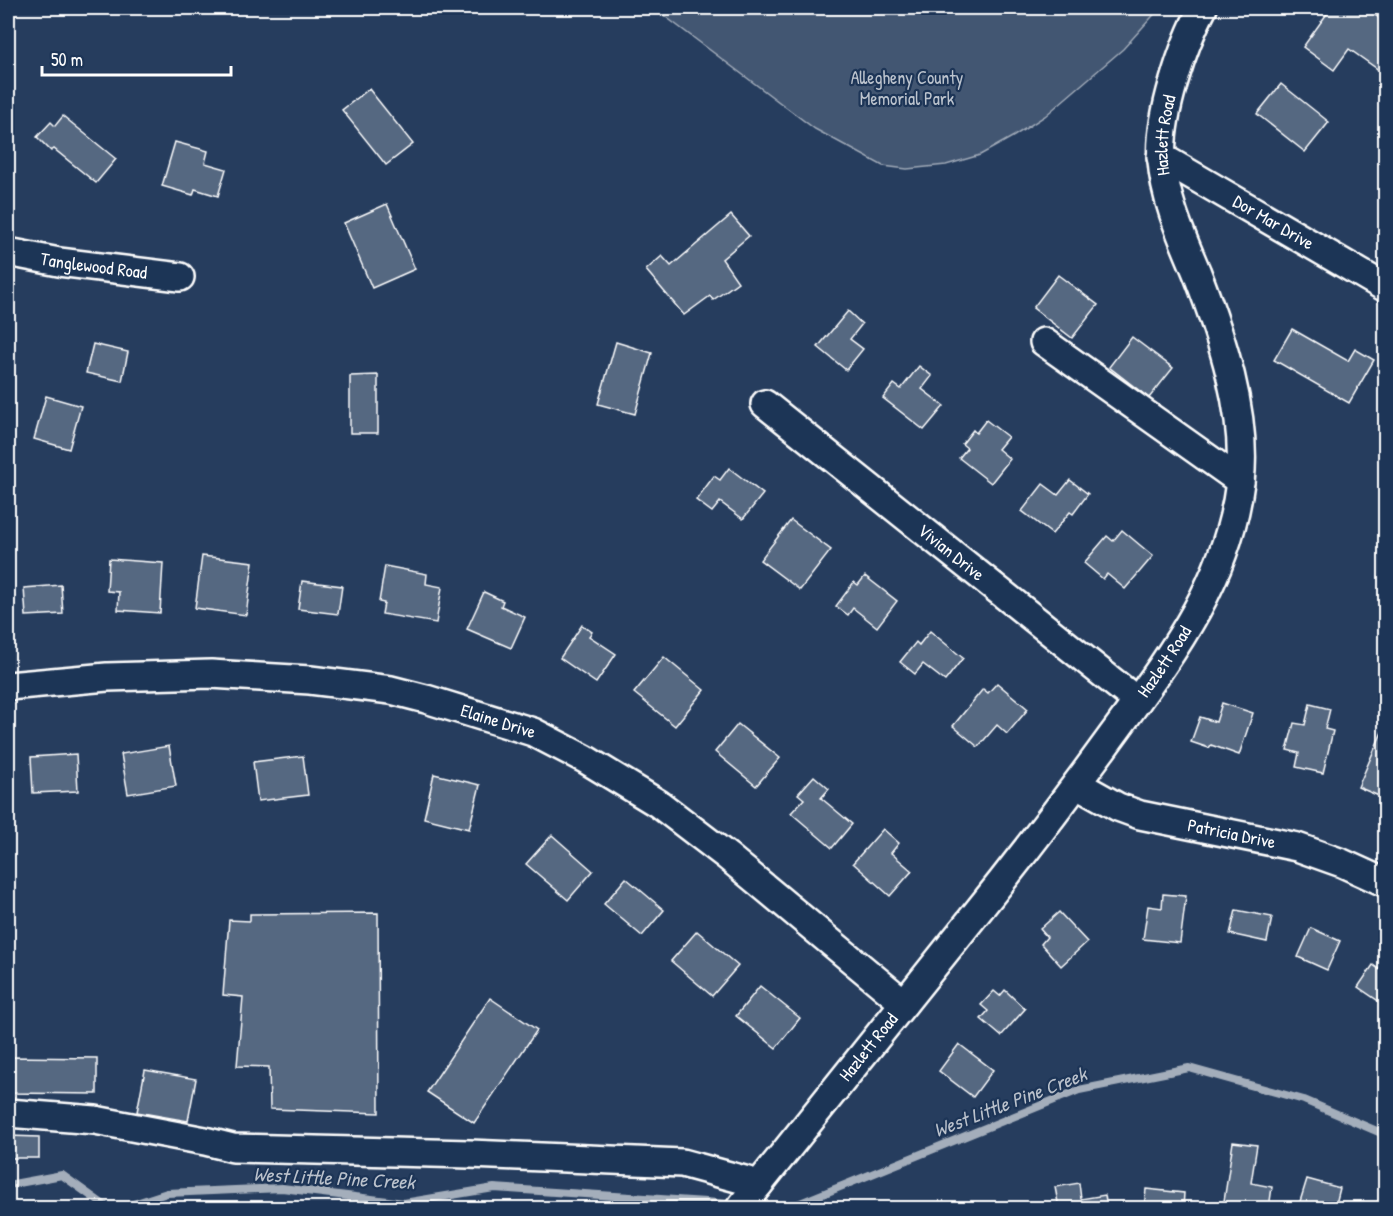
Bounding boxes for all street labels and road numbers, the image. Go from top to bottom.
street label: Hazlett Road [1149,92,1182,177]
street label: Dor Mar Drive [1229,189,1319,255]
street label: Tanglewood Road [38,246,149,285]
street label: Vivian Drive [913,518,990,586]
street label: Hazlett Road [1131,621,1197,702]
street label: Elaine Drive [458,697,539,744]
street label: Patricia Drive [1186,812,1278,854]
street label: Hazlett Road [833,1007,903,1086]

